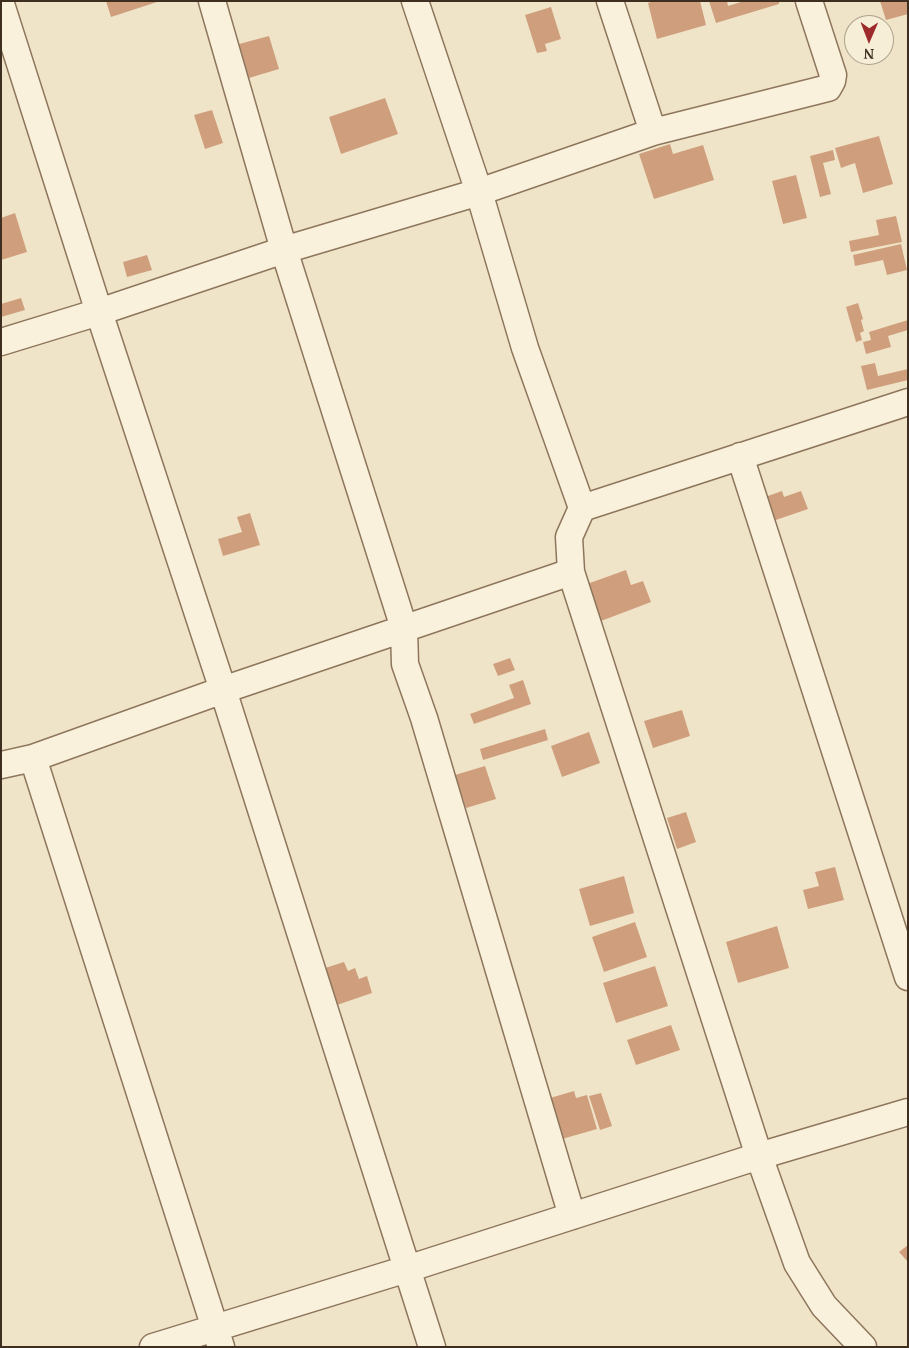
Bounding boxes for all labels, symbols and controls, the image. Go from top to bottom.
north arrow [844,15,894,65]
text: N [863,45,874,64]

